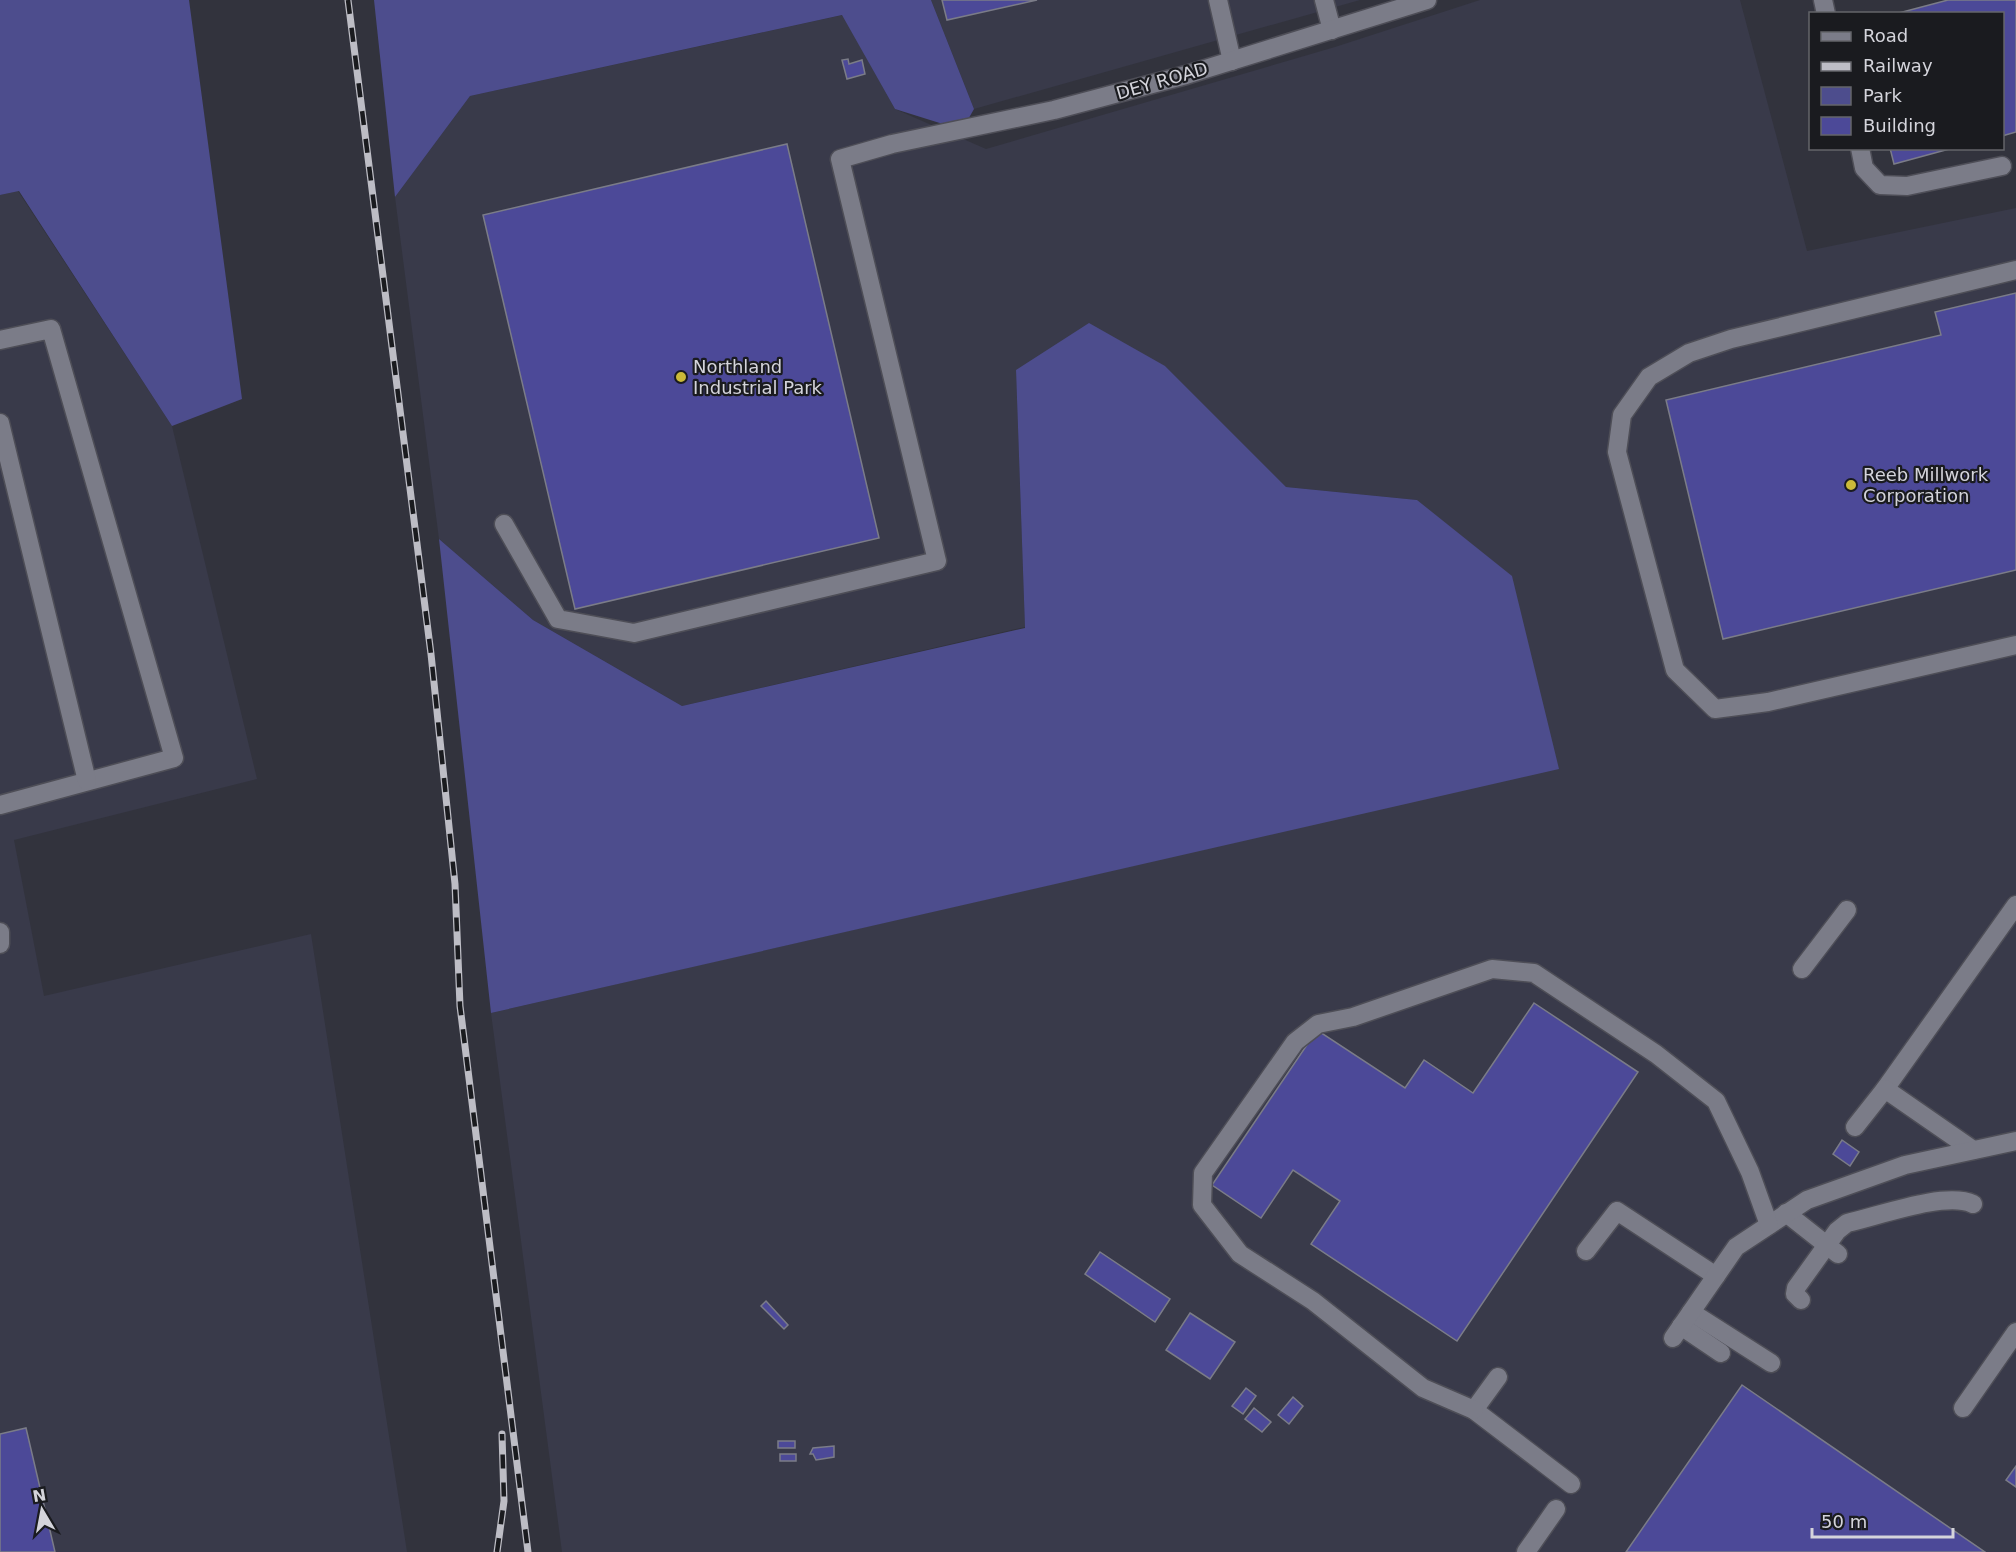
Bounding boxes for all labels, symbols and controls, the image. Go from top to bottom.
legend [1809,12,2004,150]
text: Road [1863,25,1908,46]
text: Railway [1863,55,1933,76]
street label: DEY ROAD [1114,57,1210,104]
text: Park [1863,85,1902,106]
text: Building [1863,115,1936,136]
place label: Northland Industrial Park [693,356,823,398]
marker: Northland Industrial Park [674,370,688,384]
place label: Reeb Millwork Corporation [1863,464,1989,506]
marker: Reeb Millwork Corporation [1844,478,1858,492]
north arrow [12,1480,72,1540]
text: N [31,1485,48,1506]
scale bar [1812,1501,1953,1539]
text: 50 m [1821,1511,1867,1532]

